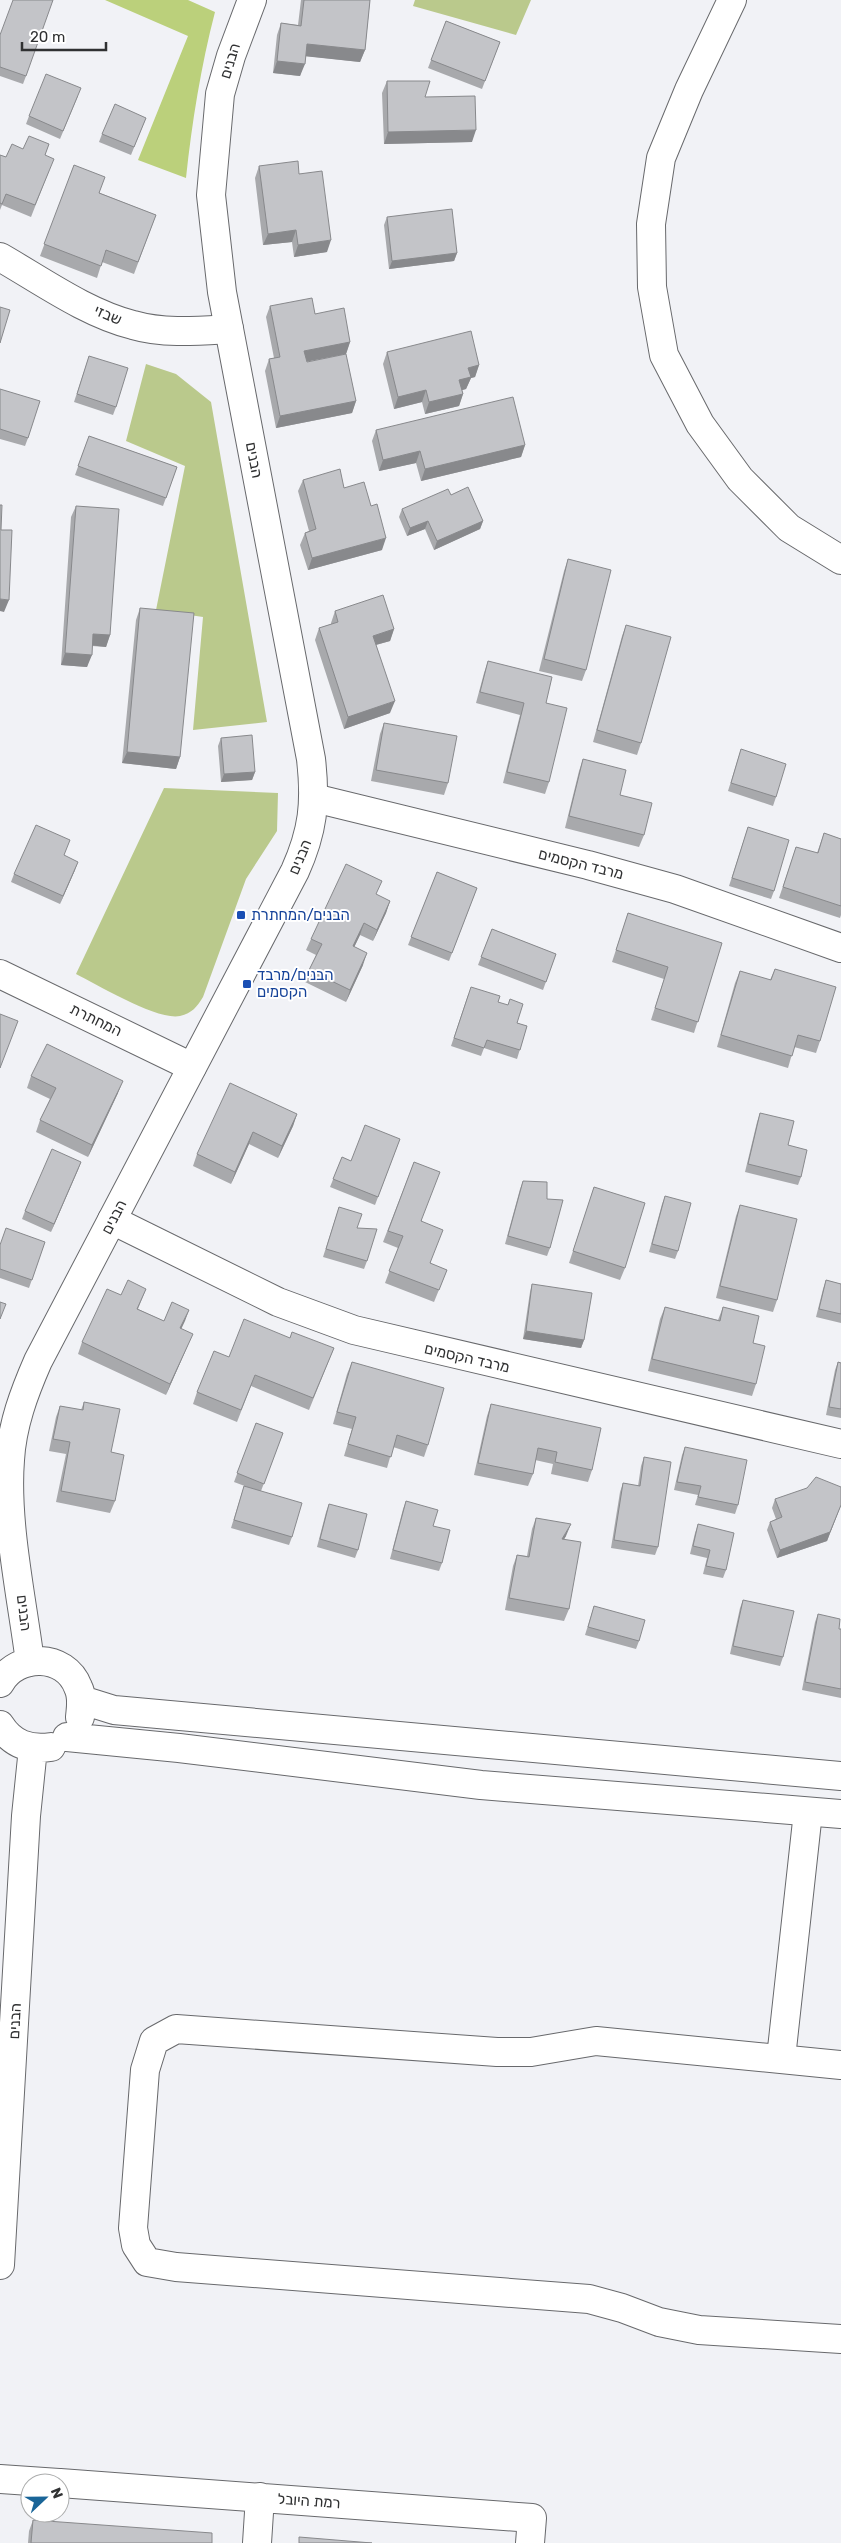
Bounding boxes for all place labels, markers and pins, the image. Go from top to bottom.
place label: הבנים/המחתרת [251,906,350,924]
marker: הבנים/המחתרת [235,909,247,921]
place label: הבנים/מרבד הקסמים [257,966,334,1001]
marker: הבנים/מרבד הקסמים [241,978,253,990]

